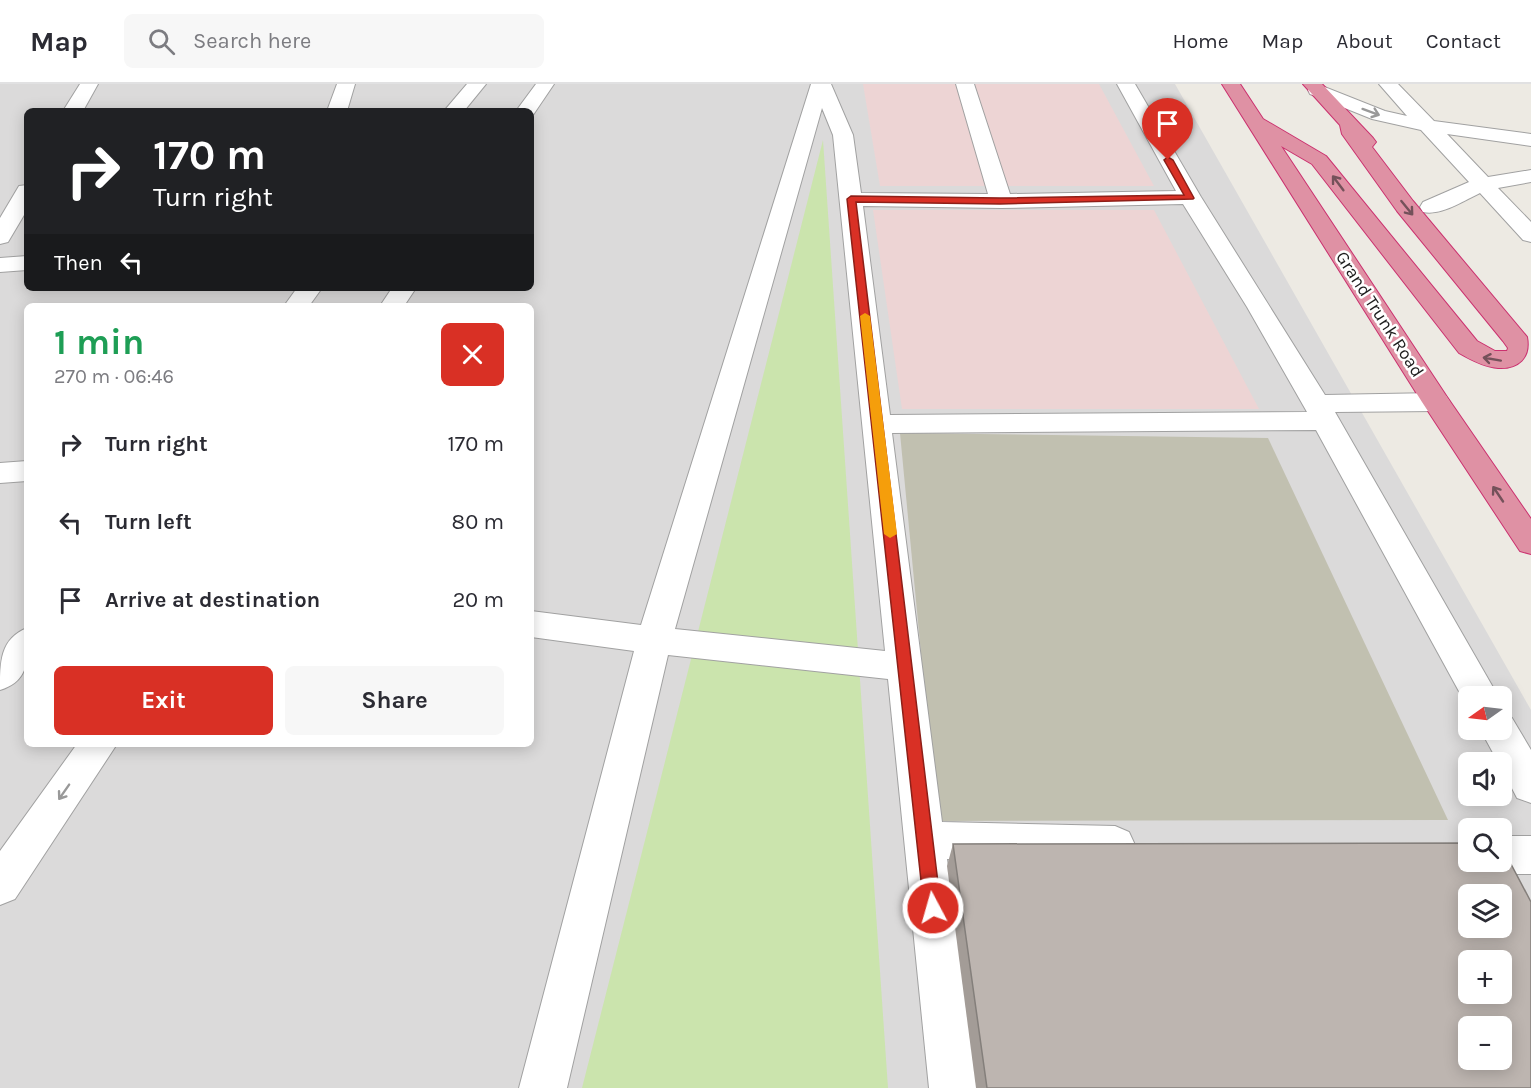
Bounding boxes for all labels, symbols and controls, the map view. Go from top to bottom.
search box [124,14,544,68]
text: Map [30,25,88,58]
icon: search [145,25,178,58]
text: Search here [193,28,311,54]
text: Home [1173,29,1229,53]
text: Map [1262,29,1303,53]
text: About [1336,29,1393,53]
text: Contact [1426,29,1501,53]
pin [1142,98,1193,160]
icon: arrive [1151,107,1184,140]
one-way arrow [1361,108,1380,119]
text: 170 m [153,130,266,180]
icon: right [54,132,132,210]
one-way arrow [1332,176,1344,192]
text: Turn right [153,181,273,213]
one-way arrow [1400,199,1413,215]
icon: left [115,246,148,279]
street label: Grand Trunk Road [1331,247,1429,381]
text: Then [54,250,103,276]
text: 1 min [54,321,144,363]
button: close [441,323,504,386]
one-way arrow [1483,353,1503,364]
text: 270 m · 06:46 [54,365,174,388]
icon: right [54,428,87,461]
text: Turn right [105,431,208,457]
text: 170 m [448,431,504,457]
one-way arrow [1492,487,1504,503]
icon: left [54,506,87,539]
text: Turn left [105,509,192,535]
text: 80 m [452,509,504,535]
icon: arrive [54,584,87,617]
text: Arrive at destination [105,587,320,613]
text: 20 m [452,587,504,613]
button: Exit [54,666,273,735]
button: Share [285,666,504,735]
north arrow [1458,686,1512,740]
map controls [1458,686,1512,1070]
button: sound [1458,752,1512,806]
one-way arrow [58,783,70,800]
button: search [1458,818,1512,872]
position arrow [901,876,965,940]
button: layers [1458,884,1512,938]
button: + [1458,950,1512,1004]
button: − [1458,1016,1512,1070]

